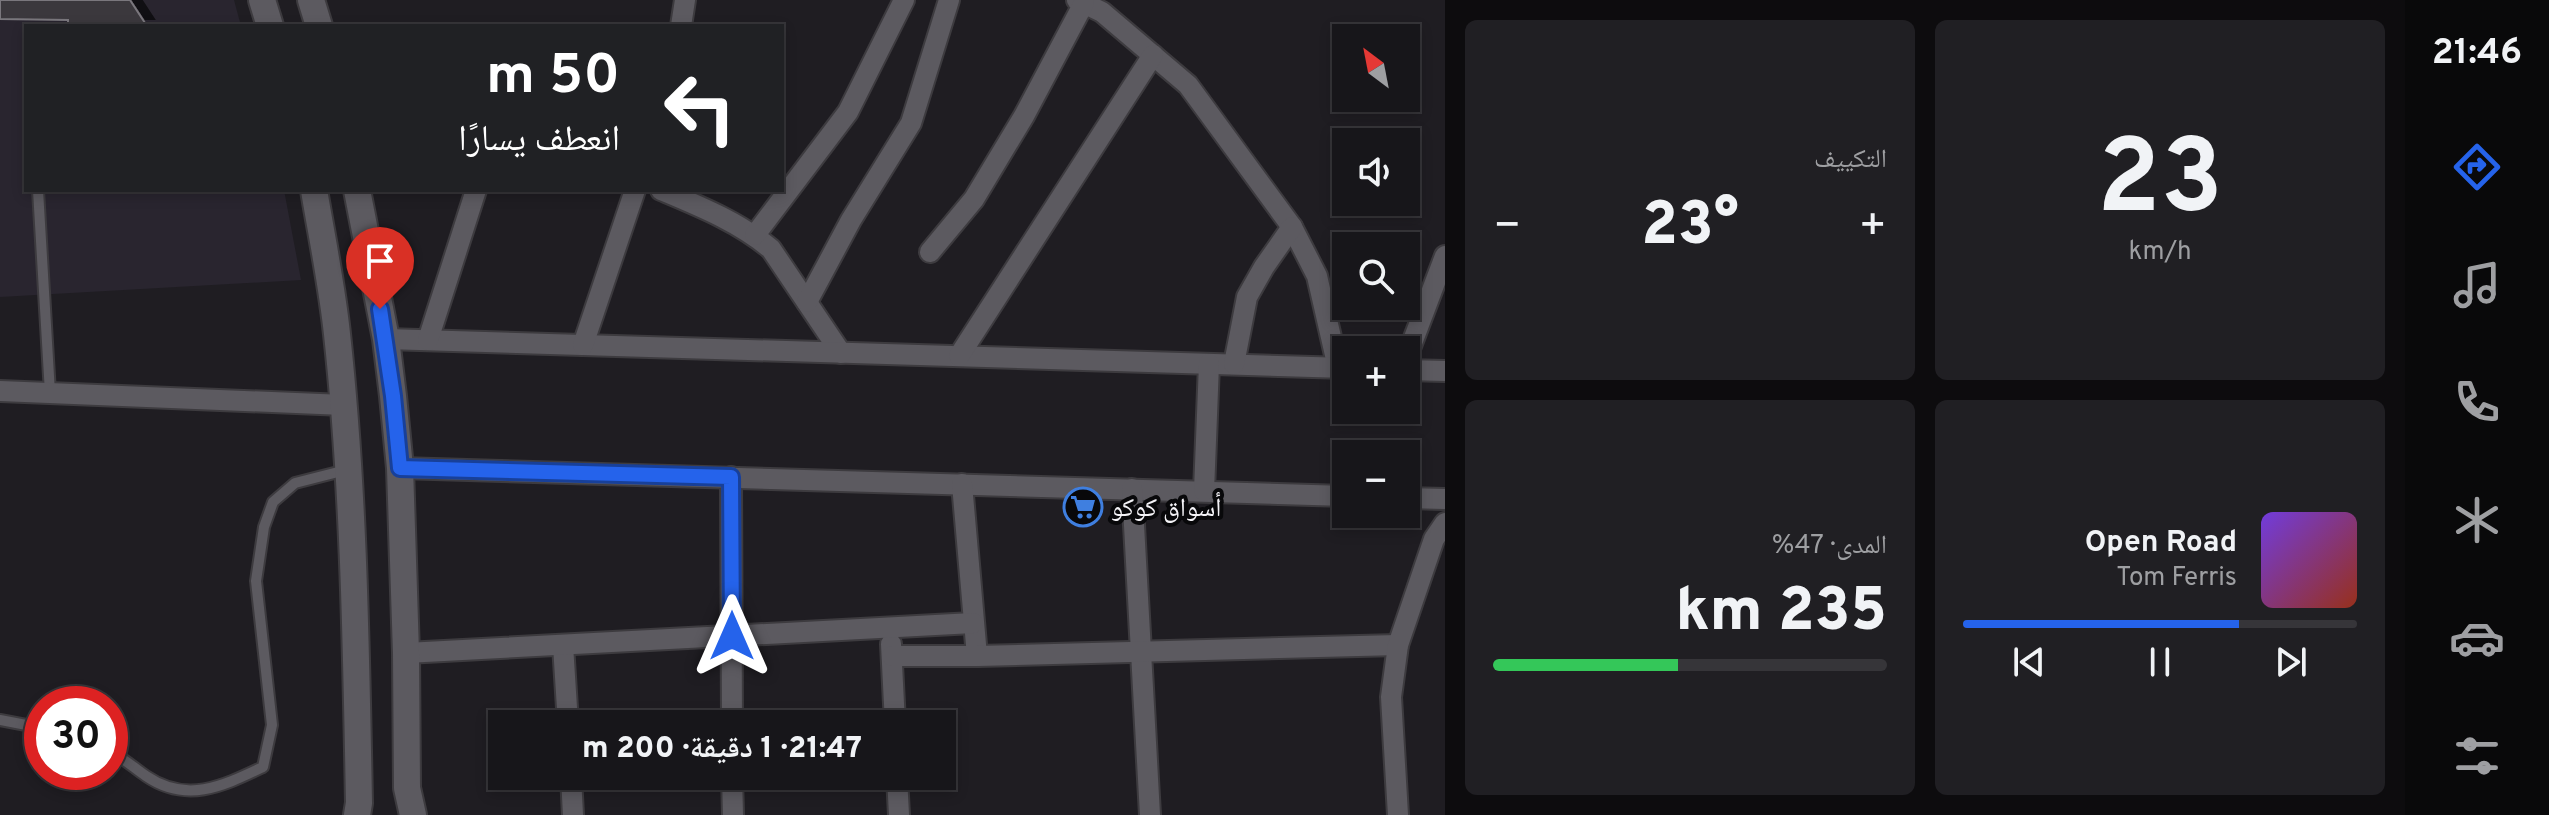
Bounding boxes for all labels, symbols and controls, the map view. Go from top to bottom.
north arrow [1332,24,1420,112]
map controls [1332,24,1420,528]
text: 21:46 [2432,31,2522,77]
text: 50 m [486,43,620,113]
icon: left [648,56,752,160]
text: انعطف يسارًا [458,118,620,164]
text: 23 [2097,118,2223,250]
button: sound [1332,128,1420,216]
icon: directions [2449,139,2505,195]
text: التكييف [1814,144,1887,177]
text: 23° [1641,190,1739,266]
text: − [1493,200,1521,256]
text: + [1859,200,1887,256]
pin [346,227,414,309]
button: search [1332,232,1420,320]
text: km/h [2128,236,2192,269]
icon: arrive [358,239,402,283]
icon: music [2449,257,2505,313]
button: + [1332,336,1420,424]
icon: phone [2449,374,2505,430]
button: − [1332,440,1420,528]
supermarket icon: أسواق كوكو [1062,486,1104,528]
place label: أسواق كوكو [1111,491,1222,526]
icon: climate [2449,492,2505,548]
text: Open Road [2085,525,2237,562]
text: المدى · 47% [1772,530,1887,563]
text: Tom Ferris [2116,562,2237,595]
text: 235 km [1675,576,1887,652]
position arrow [690,594,774,678]
icon: car [2449,610,2505,666]
icon: previous [2007,640,2051,684]
icon: pause [2138,640,2182,684]
icon: next [2269,640,2313,684]
speed limit sign: 30 [24,686,128,790]
icon: filters [2449,728,2505,784]
text: 21:47 · 1 دقيقة · 200 m [582,731,862,768]

